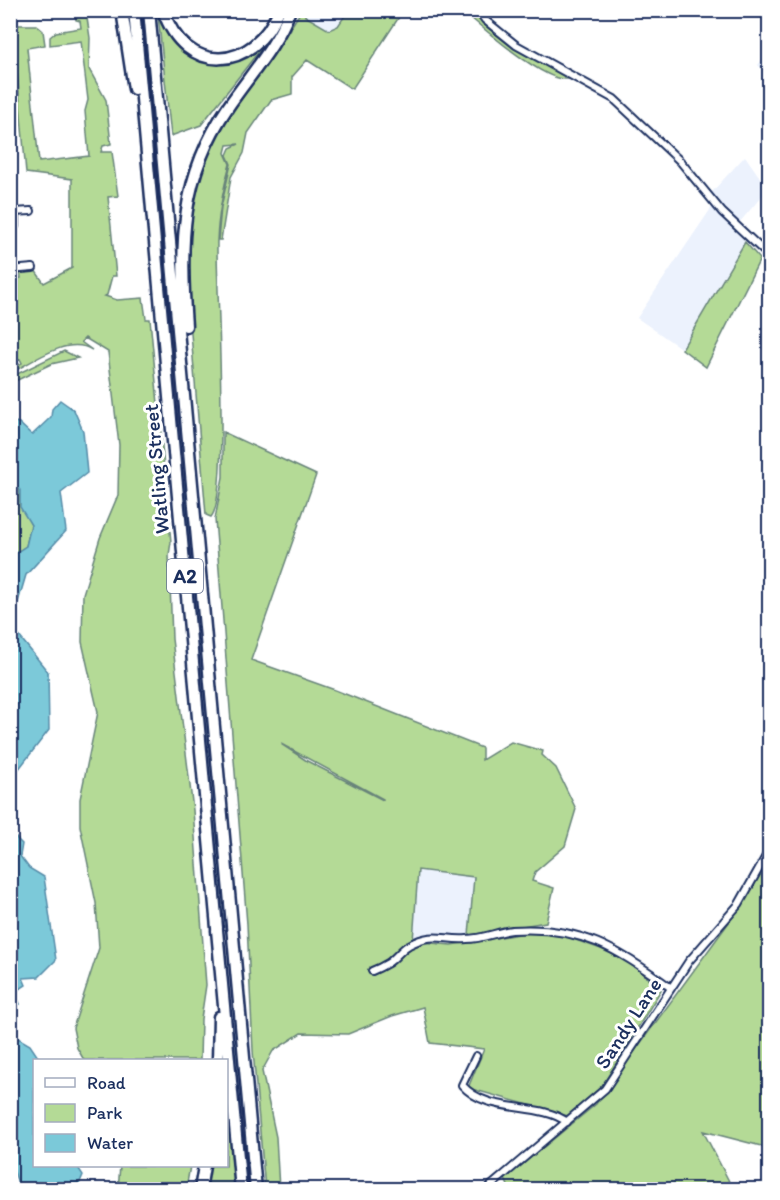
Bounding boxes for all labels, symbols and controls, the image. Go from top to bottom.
street label: Watling Street [138,403,174,535]
road number: A2 [167,559,203,593]
street label: Sandy Lane [589,973,667,1073]
legend [33,1059,228,1167]
text: Road [87,1072,126,1094]
text: Park [87,1102,122,1124]
text: Water [87,1132,133,1154]

